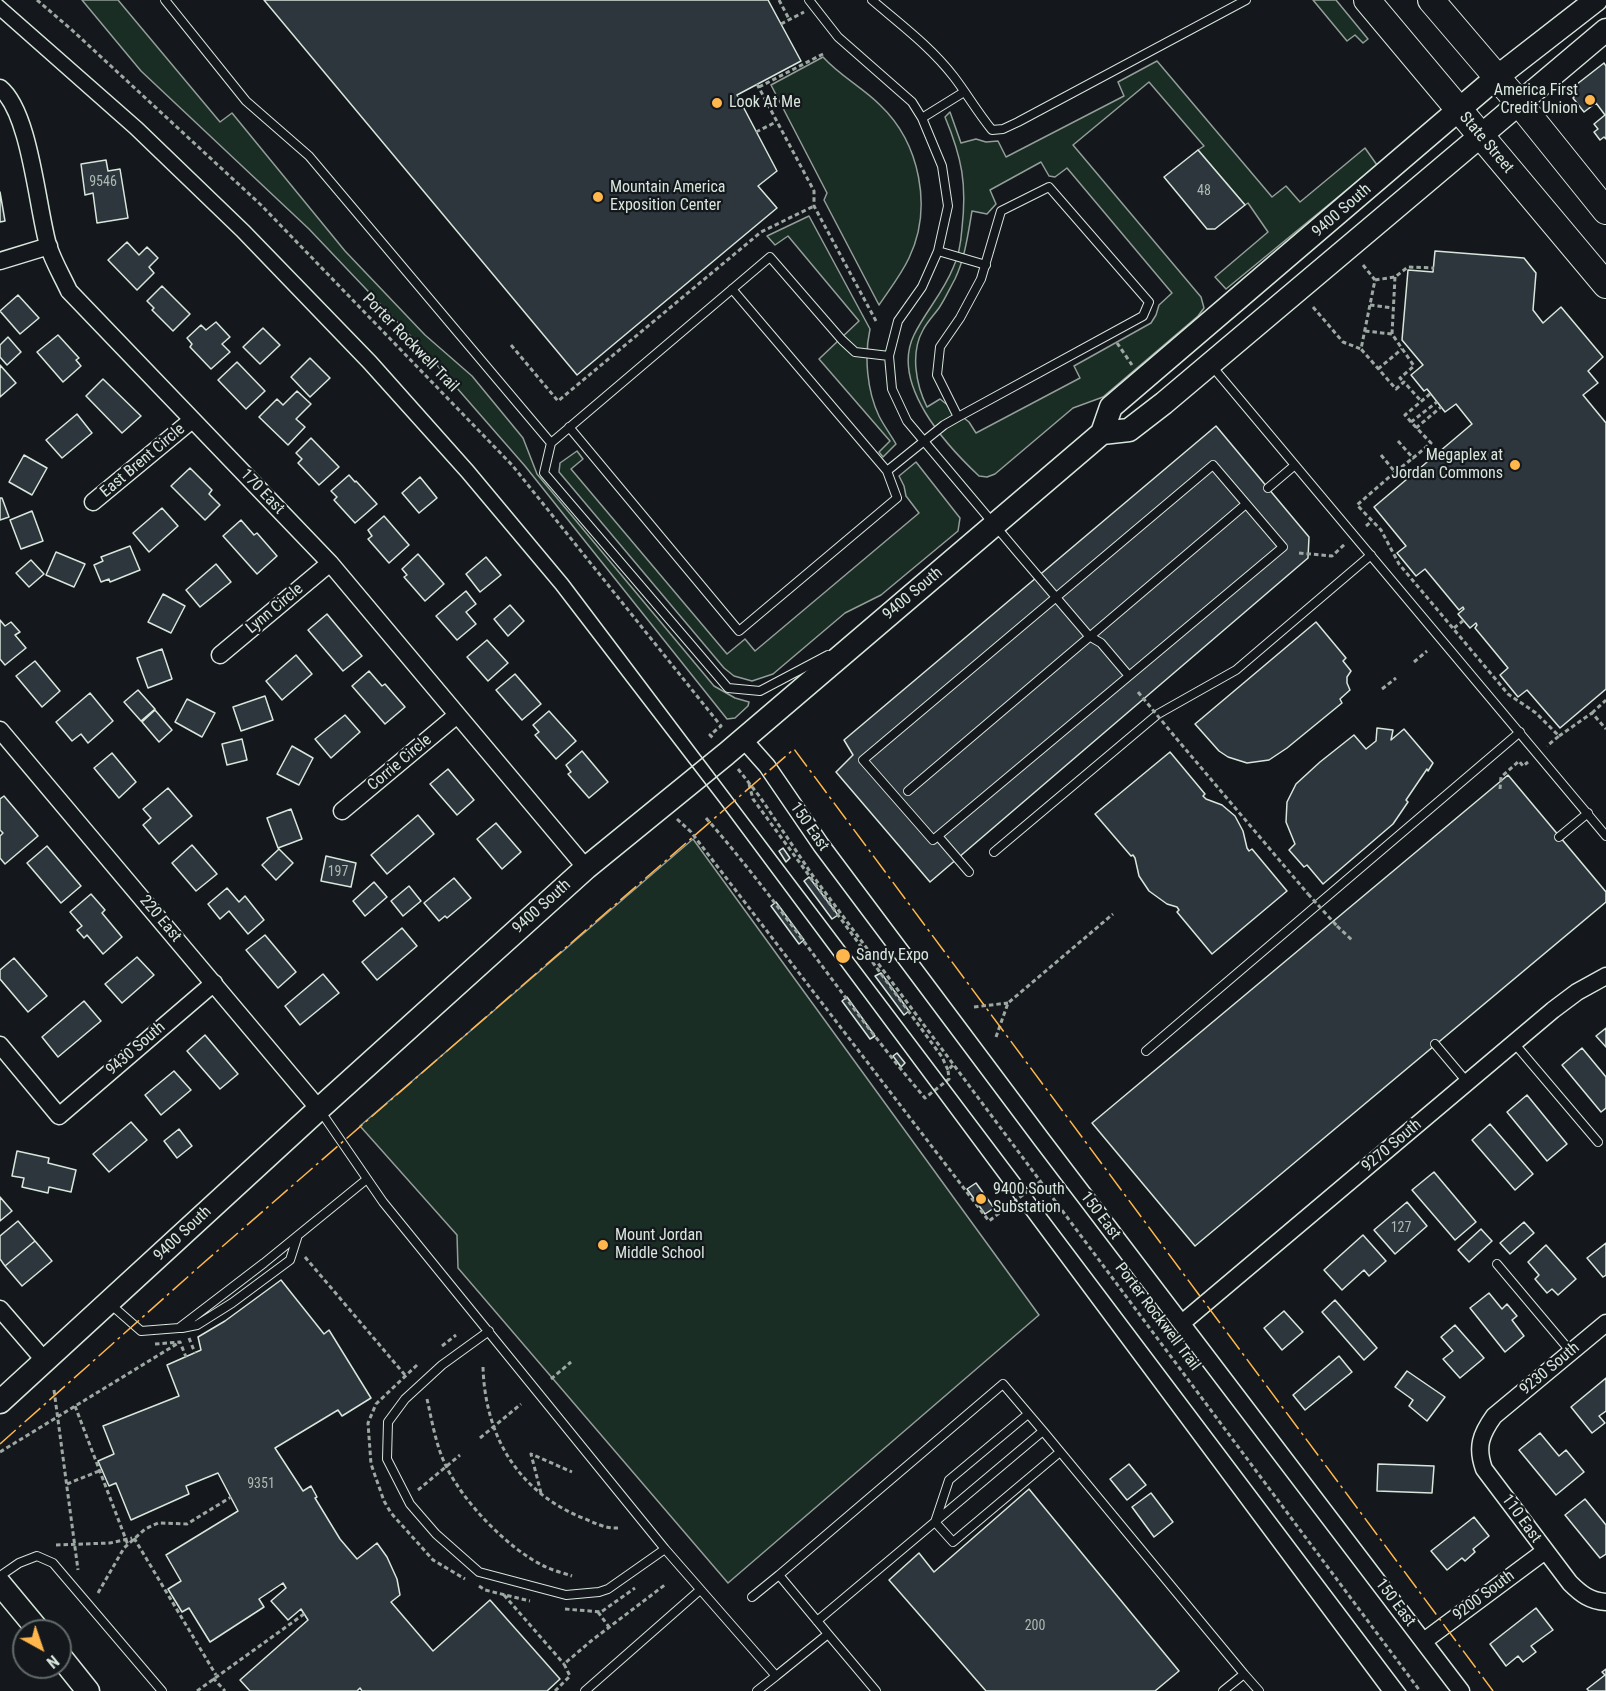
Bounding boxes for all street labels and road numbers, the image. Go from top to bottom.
street label: State Street [1455,108,1517,178]
street label: 9400 South [1309,180,1375,242]
street label: Porter Rockwell Trail [358,290,462,396]
street label: East Brent Circle [97,420,189,502]
street label: 170 East [236,466,288,518]
street label: 9400 South [879,564,947,624]
street label: Lynn Circle [243,580,307,638]
street label: Corrie Circle [364,731,436,795]
street label: 150 East [785,799,833,855]
street label: 9400 South [509,876,575,938]
street label: 220 East [135,892,185,946]
street label: 9430 South [103,1018,169,1080]
street label: 9270 South [1358,1116,1426,1176]
street label: 150 East [1076,1188,1124,1244]
street label: 9400 South [150,1202,216,1266]
street label: Porter Rockwell Trail [1110,1259,1204,1375]
street label: 9230 South [1516,1339,1584,1399]
street label: 110 East [1497,1491,1545,1547]
street label: 9200 South [1450,1567,1518,1625]
street label: 150 East [1371,1575,1419,1631]

